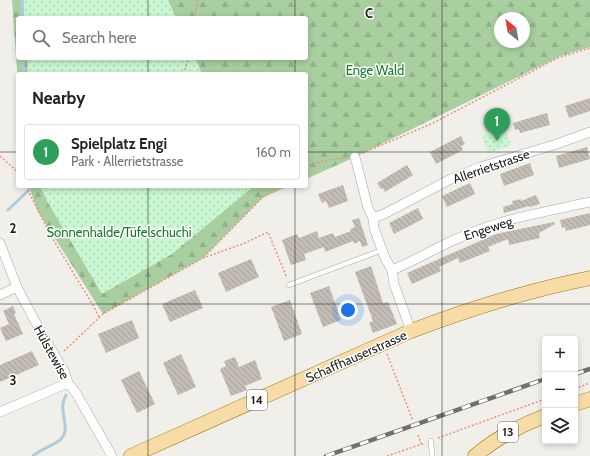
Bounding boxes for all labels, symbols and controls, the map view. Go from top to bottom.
text: C [365,5,373,21]
north arrow [494,12,530,48]
search box [16,16,308,60]
icon: search [30,27,52,49]
text: Search here [62,29,137,47]
park label: Enge Wald [346,62,404,78]
text: Nearby [32,88,85,108]
pin: 1 [484,108,510,141]
text: Spielplatz Engi [71,135,167,153]
text: 1 [44,144,48,160]
text: 160 m [256,144,291,160]
street label: Allerrietstrasse [451,145,532,187]
text: Park · Allerrietstrasse [71,153,183,169]
street label: Engeweg [462,213,515,243]
text: 2 [10,220,17,236]
park label: Sonnenhalde/Tüfelschuchi [47,224,191,240]
your location [338,300,358,320]
street label: Hülstewise [31,322,74,382]
street label: Schaffhauserstrasse [303,326,409,385]
map controls [542,336,578,444]
button: + [542,336,578,372]
text: 3 [9,372,17,388]
button: − [542,372,578,408]
road number: 14 [247,390,267,410]
button: layers [542,408,578,444]
road number: 13 [498,422,518,442]

